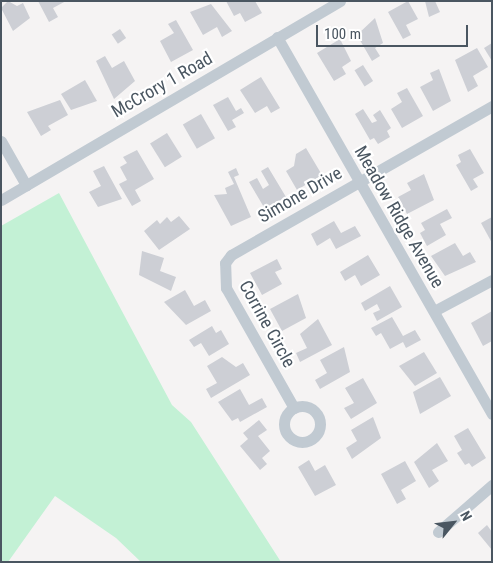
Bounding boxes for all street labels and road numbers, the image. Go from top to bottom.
street label: McCrory 1 Road [108,47,216,123]
street label: Meadow Ridge Avenue [350,142,448,292]
street label: Simone Drive [254,162,346,228]
street label: Corrine Circle [234,277,300,371]

